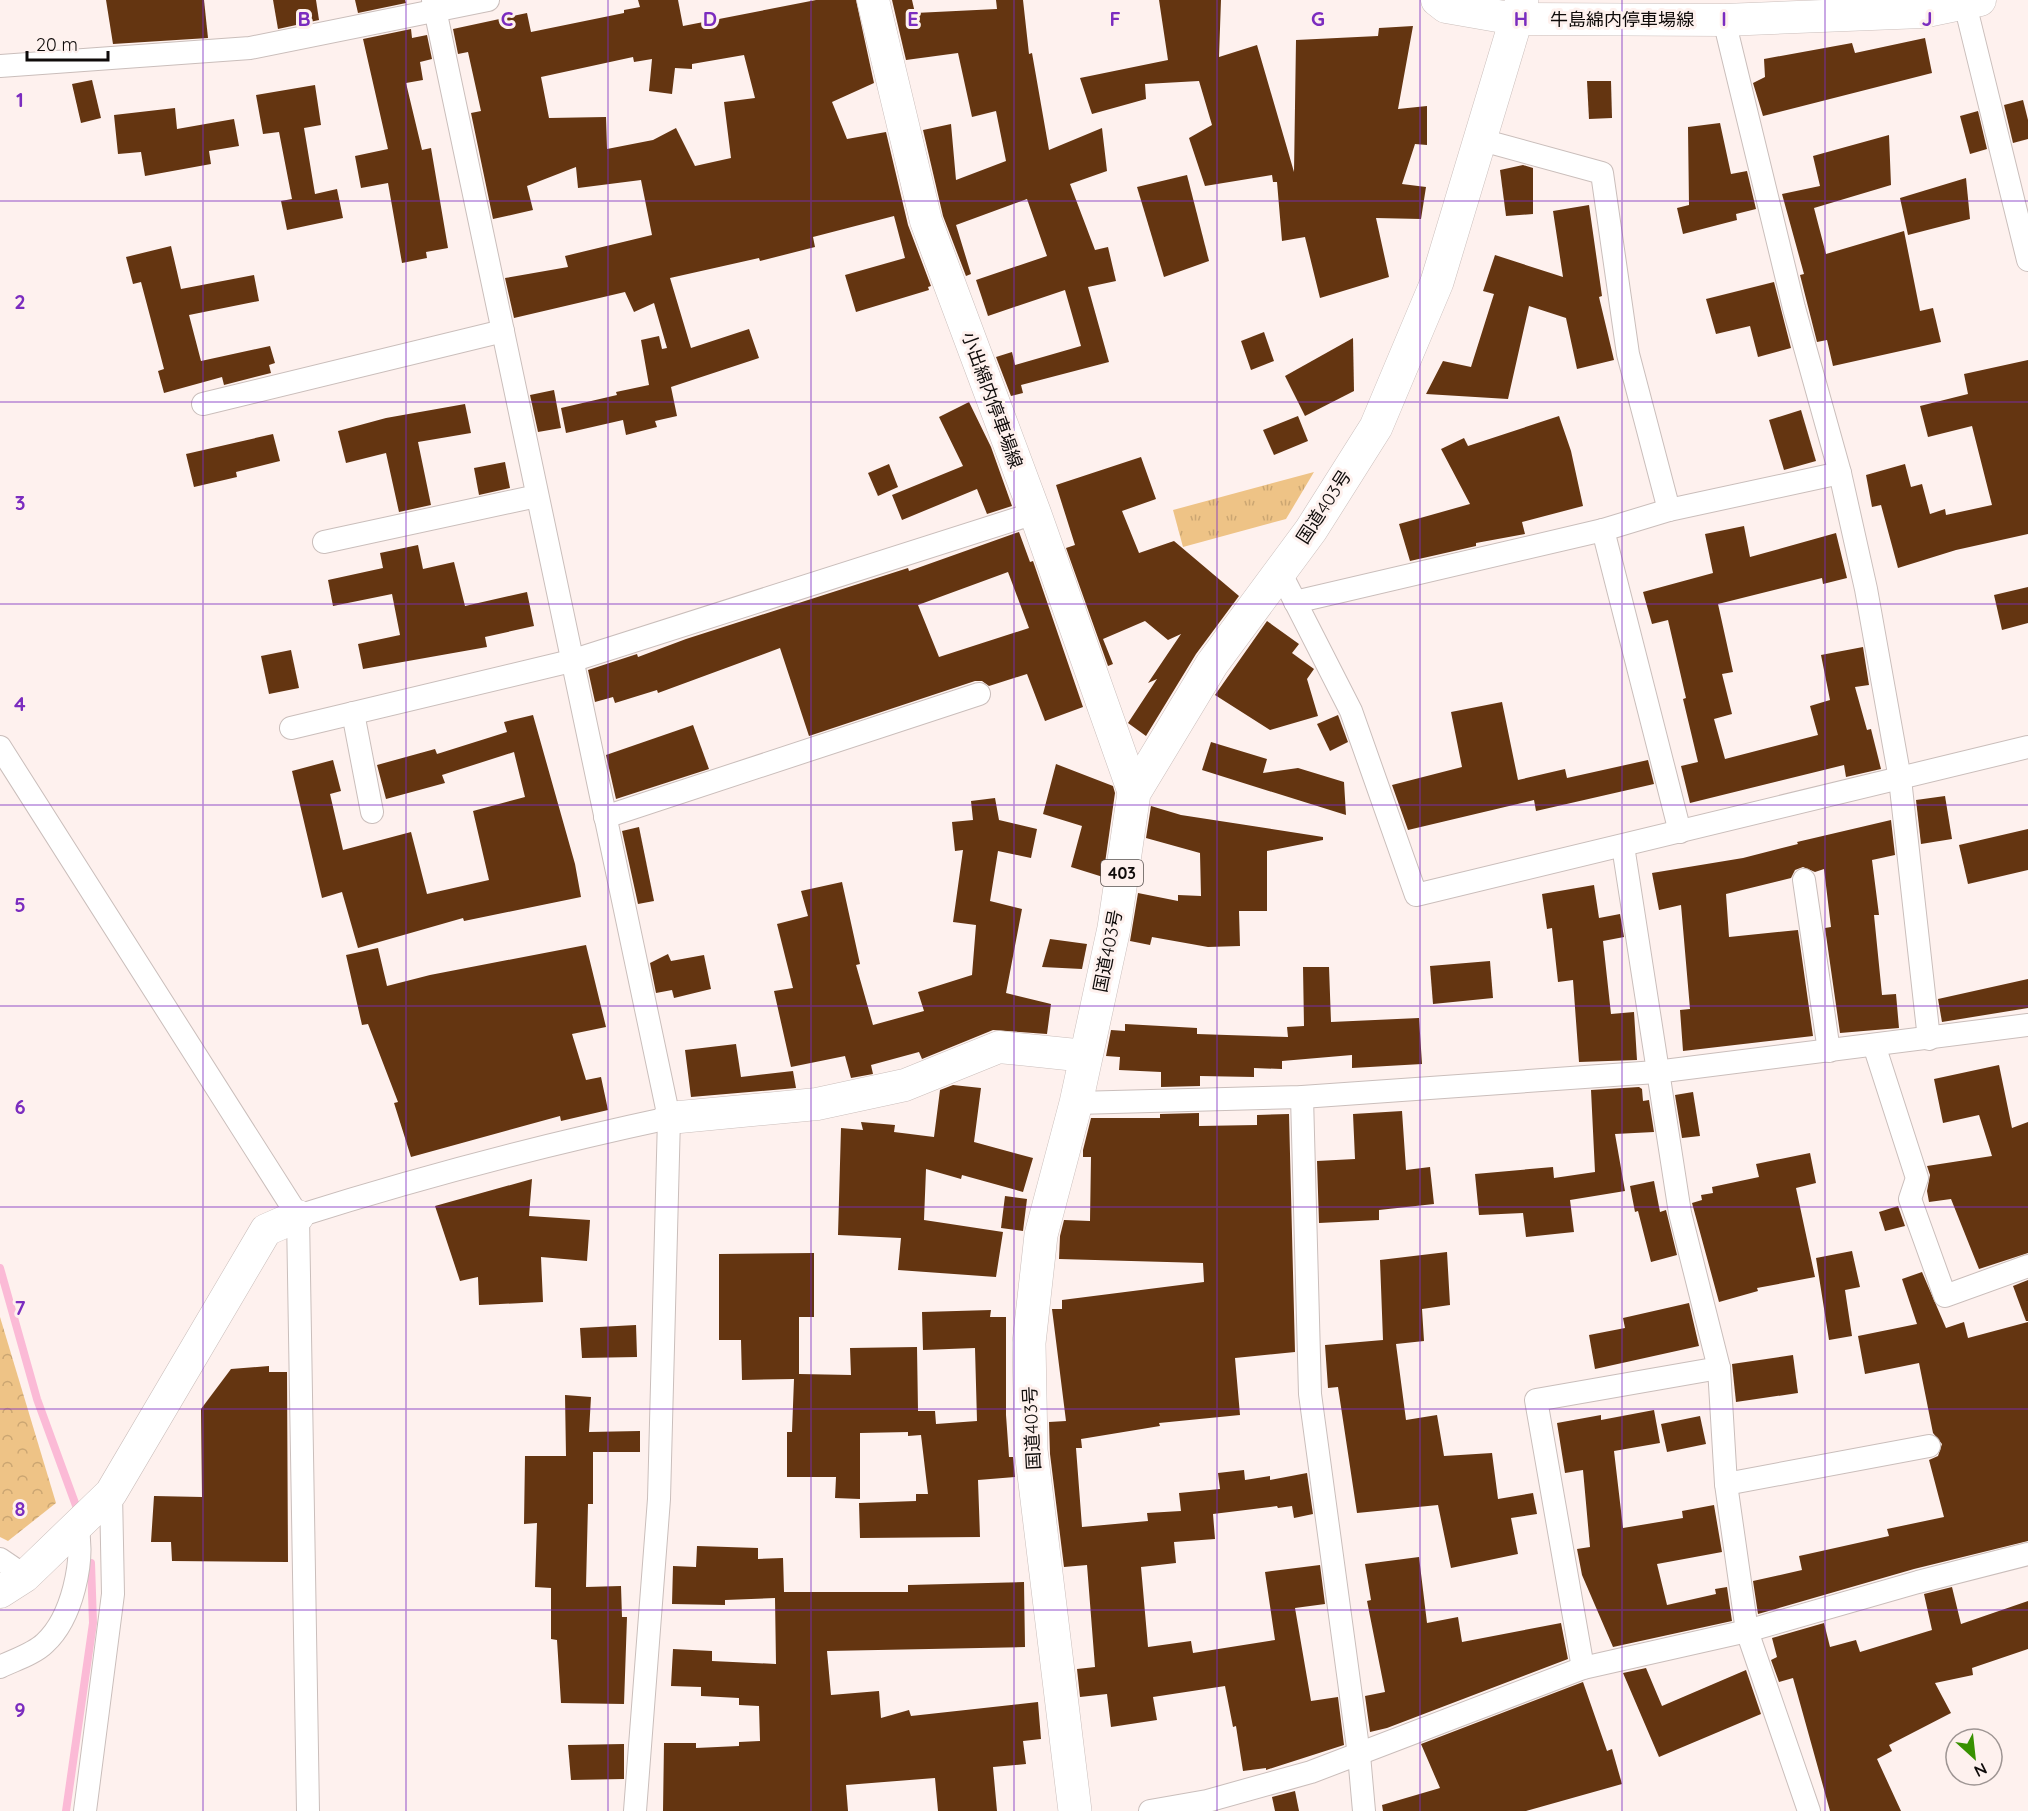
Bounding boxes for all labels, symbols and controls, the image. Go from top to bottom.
text: B [297,6,311,31]
text: C [501,6,514,31]
text: D [703,6,717,31]
text: E [907,6,919,31]
text: F [1109,6,1121,31]
text: G [1311,6,1325,31]
text: H [1514,6,1528,31]
text: I [1721,6,1727,31]
text: J [1921,6,1933,31]
street label: 牛島綿内停車場線 [1550,8,1694,31]
scale bar [27,24,108,62]
text: 20 m [36,33,78,56]
text: 1 [16,87,24,112]
text: 2 [14,289,26,314]
street label: 小出綿内停車場線 [957,328,1028,471]
street label: 国道403号 [1291,465,1356,548]
text: 3 [15,490,25,515]
text: 4 [14,691,26,716]
road number: 403 [1101,860,1143,886]
text: 5 [14,892,26,917]
street label: 国道403号 [1088,908,1127,994]
text: 6 [14,1094,26,1119]
text: 7 [15,1295,26,1320]
street label: 国道403号 [1018,1386,1045,1470]
text: 8 [15,1496,26,1521]
text: 9 [14,1697,26,1722]
north arrow [1944,1727,2004,1787]
text: N [1971,1759,1991,1782]

